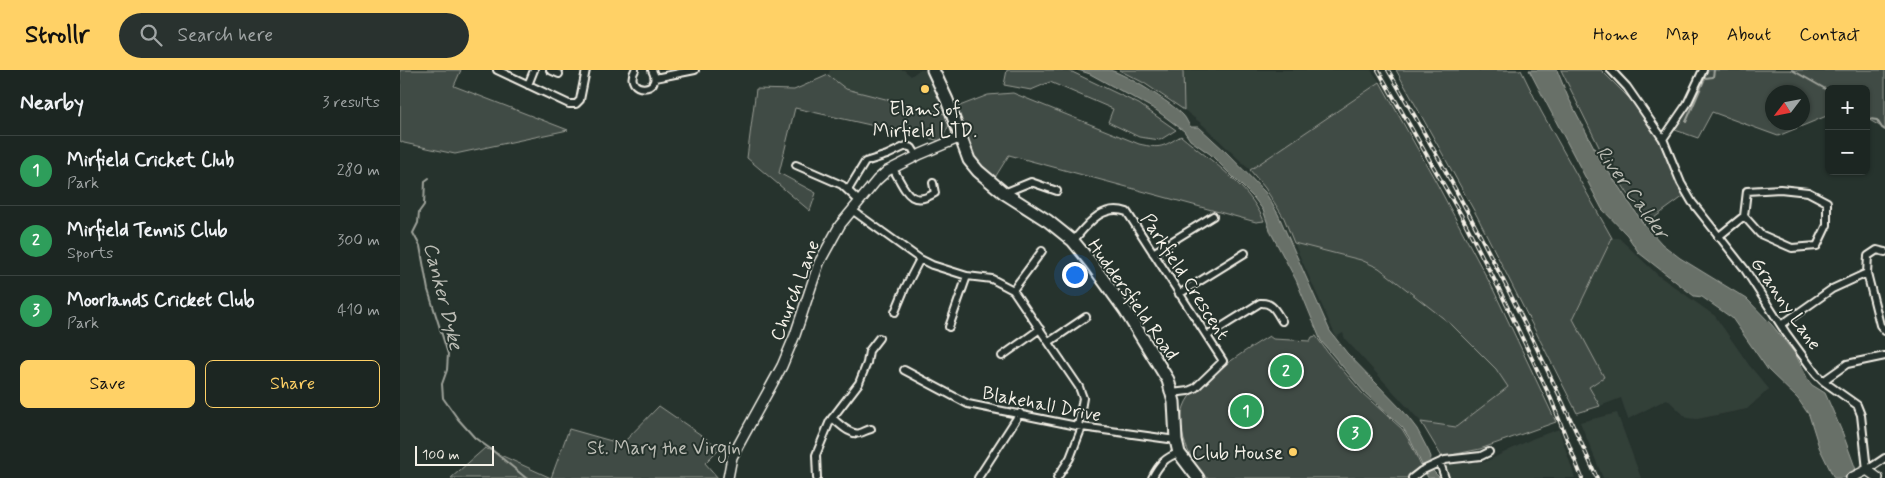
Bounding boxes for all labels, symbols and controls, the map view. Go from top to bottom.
search box [119,13,469,58]
text: Strollr [25,20,89,51]
icon: search [137,21,165,49]
text: Search here [177,23,273,48]
text: Home [1593,23,1638,47]
text: Map [1666,23,1699,47]
text: About [1727,23,1771,47]
text: Contact [1799,23,1860,47]
marker: Elams of Mirfield LTD. [919,83,931,95]
north arrow [1765,85,1810,130]
map controls [1825,85,1870,175]
button: + [1825,85,1870,130]
text: Nearby [20,89,84,117]
text: 3 results [322,92,380,113]
place label: Elams of Mirfield LTD. [873,97,977,144]
button: − [1825,130,1870,175]
water label: River Calder [1589,141,1676,247]
text: Mirfield Cricket Club [67,148,234,173]
text: 1 [32,160,40,181]
text: 280 m [337,160,380,181]
text: Park [67,173,99,194]
street label: Parkfield Crescent [1134,209,1235,345]
text: Mirfield Tennis Club [67,218,228,243]
text: 2 [32,230,40,251]
text: 300 m [337,230,380,251]
street label: Huddersfield Road [1082,234,1184,366]
street label: Church Lane [765,237,826,344]
water label: Canker Dyke [416,240,469,354]
text: Sports [67,243,113,264]
street label: Granny Lane [1745,252,1827,355]
your location [1062,262,1088,288]
text: Moorlands Cricket Club [67,288,255,313]
text: 3 [32,300,40,321]
text: 410 m [337,300,380,321]
text: Park [67,313,99,334]
pin: 2 [1270,352,1302,390]
button: Save [20,360,195,408]
button: Share [205,360,380,408]
street label: Blakehall Drive [980,381,1103,428]
pin: 1 [1230,392,1262,430]
pin: 3 [1339,414,1371,452]
park label: St. Mary the Virgin [587,436,741,463]
place label: Club House [1192,441,1283,466]
scale bar [415,443,494,466]
text: 100 m [422,446,460,464]
marker: Club House [1287,446,1299,458]

